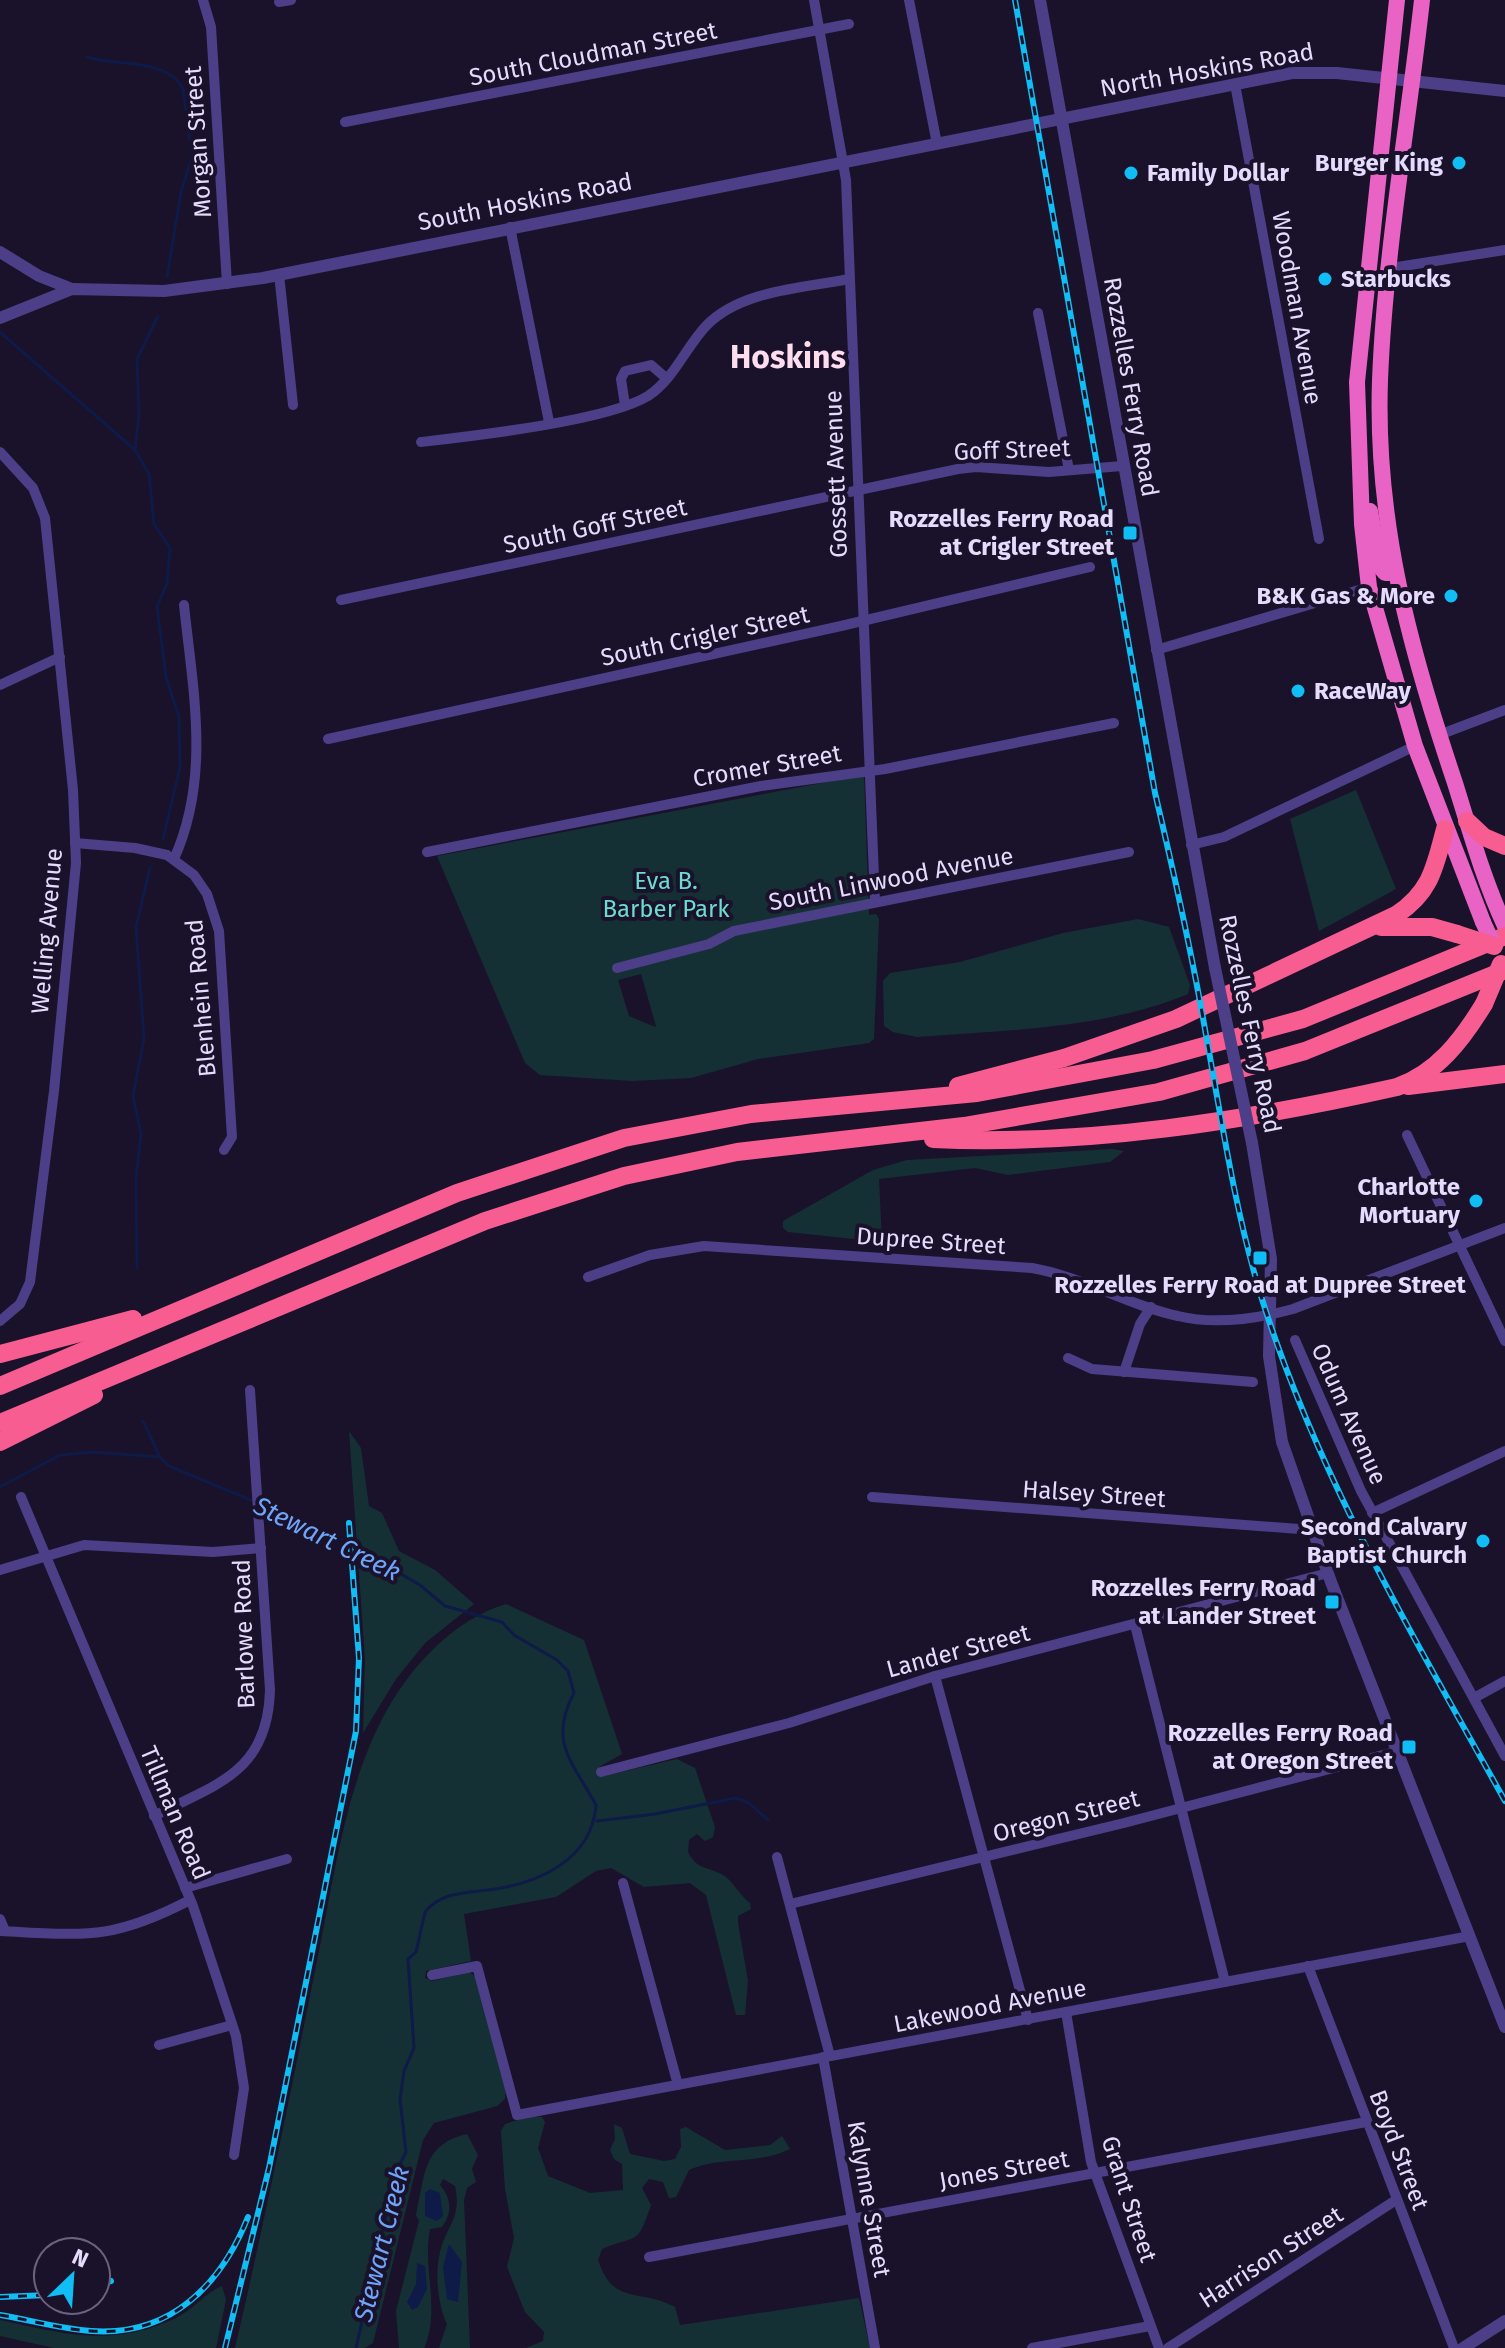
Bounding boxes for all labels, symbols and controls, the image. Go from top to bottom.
street label: South Cloudman Street [467,16,720,92]
street label: North Hoskins Road [1098,37,1316,103]
street label: Morgan Street [179,65,217,219]
place label: Burger King [1315,149,1444,177]
marker: Burger King [1450,154,1468,172]
place label: Family Dollar [1147,159,1289,187]
marker: Family Dollar [1122,164,1140,182]
street label: South Hoskins Road [415,167,635,237]
street label: Woodman Avenue [1266,209,1328,407]
place label: Starbucks [1341,265,1451,293]
marker: Starbucks [1316,270,1334,288]
street label: Rozzelles Ferry Road [1098,275,1164,499]
district label: Hoskins [730,338,846,376]
street label: Gossett Avenue [819,390,853,558]
street label: Goff Street [953,434,1071,466]
street label: South Goff Street [501,493,690,559]
place label: Rozzelles Ferry Road at Crigler Street [889,505,1115,561]
marker: Rozzelles Ferry Road at Crigler Street [1121,524,1139,542]
place label: B&K Gas & More [1256,582,1435,610]
marker: B&K Gas & More [1442,587,1460,605]
street label: South Crigler Street [598,600,812,672]
place label: RaceWay [1314,677,1411,705]
marker: RaceWay [1289,682,1307,700]
street label: Cromer Street [691,739,844,793]
street label: South Linwood Avenue [766,842,1016,916]
street label: Welling Avenue [26,847,68,1015]
park label: Eva B. Barber Park [602,867,730,923]
street label: Rozzelles Ferry Road [1213,912,1287,1136]
street label: Blenhein Road [180,918,222,1078]
place label: Charlotte Mortuary [1357,1173,1461,1229]
marker: Charlotte Mortuary [1467,1192,1485,1210]
street label: Dupree Street [855,1222,1007,1260]
marker: Rozzelles Ferry Road at Dupree Street [1251,1249,1269,1267]
place label: Rozzelles Ferry Road at Dupree Street [1054,1271,1466,1299]
street label: Odum Avenue [1305,1339,1393,1489]
street label: Halsey Street [1021,1475,1167,1513]
water label: Stewart Creek [248,1490,405,1588]
place label: Second Calvary Baptist Church [1301,1513,1468,1569]
marker: Second Calvary Baptist Church [1474,1532,1492,1550]
street label: Barlowe Road [227,1559,261,1709]
place label: Rozzelles Ferry Road at Lander Street [1091,1574,1317,1630]
marker: Rozzelles Ferry Road at Lander Street [1323,1593,1341,1611]
street label: Lander Street [883,1618,1033,1684]
place label: Rozzelles Ferry Road at Oregon Street [1168,1719,1394,1775]
marker: Rozzelles Ferry Road at Oregon Street [1400,1738,1418,1756]
street label: Tillman Road [134,1742,216,1884]
street label: Oregon Street [990,1784,1142,1848]
street label: Lakewood Avenue [891,1974,1089,2038]
street label: Boyd Street [1363,2086,1435,2214]
street label: Kalynne Street [841,2119,897,2280]
street label: Grant Street [1095,2132,1163,2266]
street label: Jones Street [937,2145,1071,2195]
water label: Stewart Creek [347,2163,416,2326]
street label: Harrison Street [1194,2200,1348,2314]
north arrow [32,2236,112,2316]
text: N [68,2243,93,2274]

